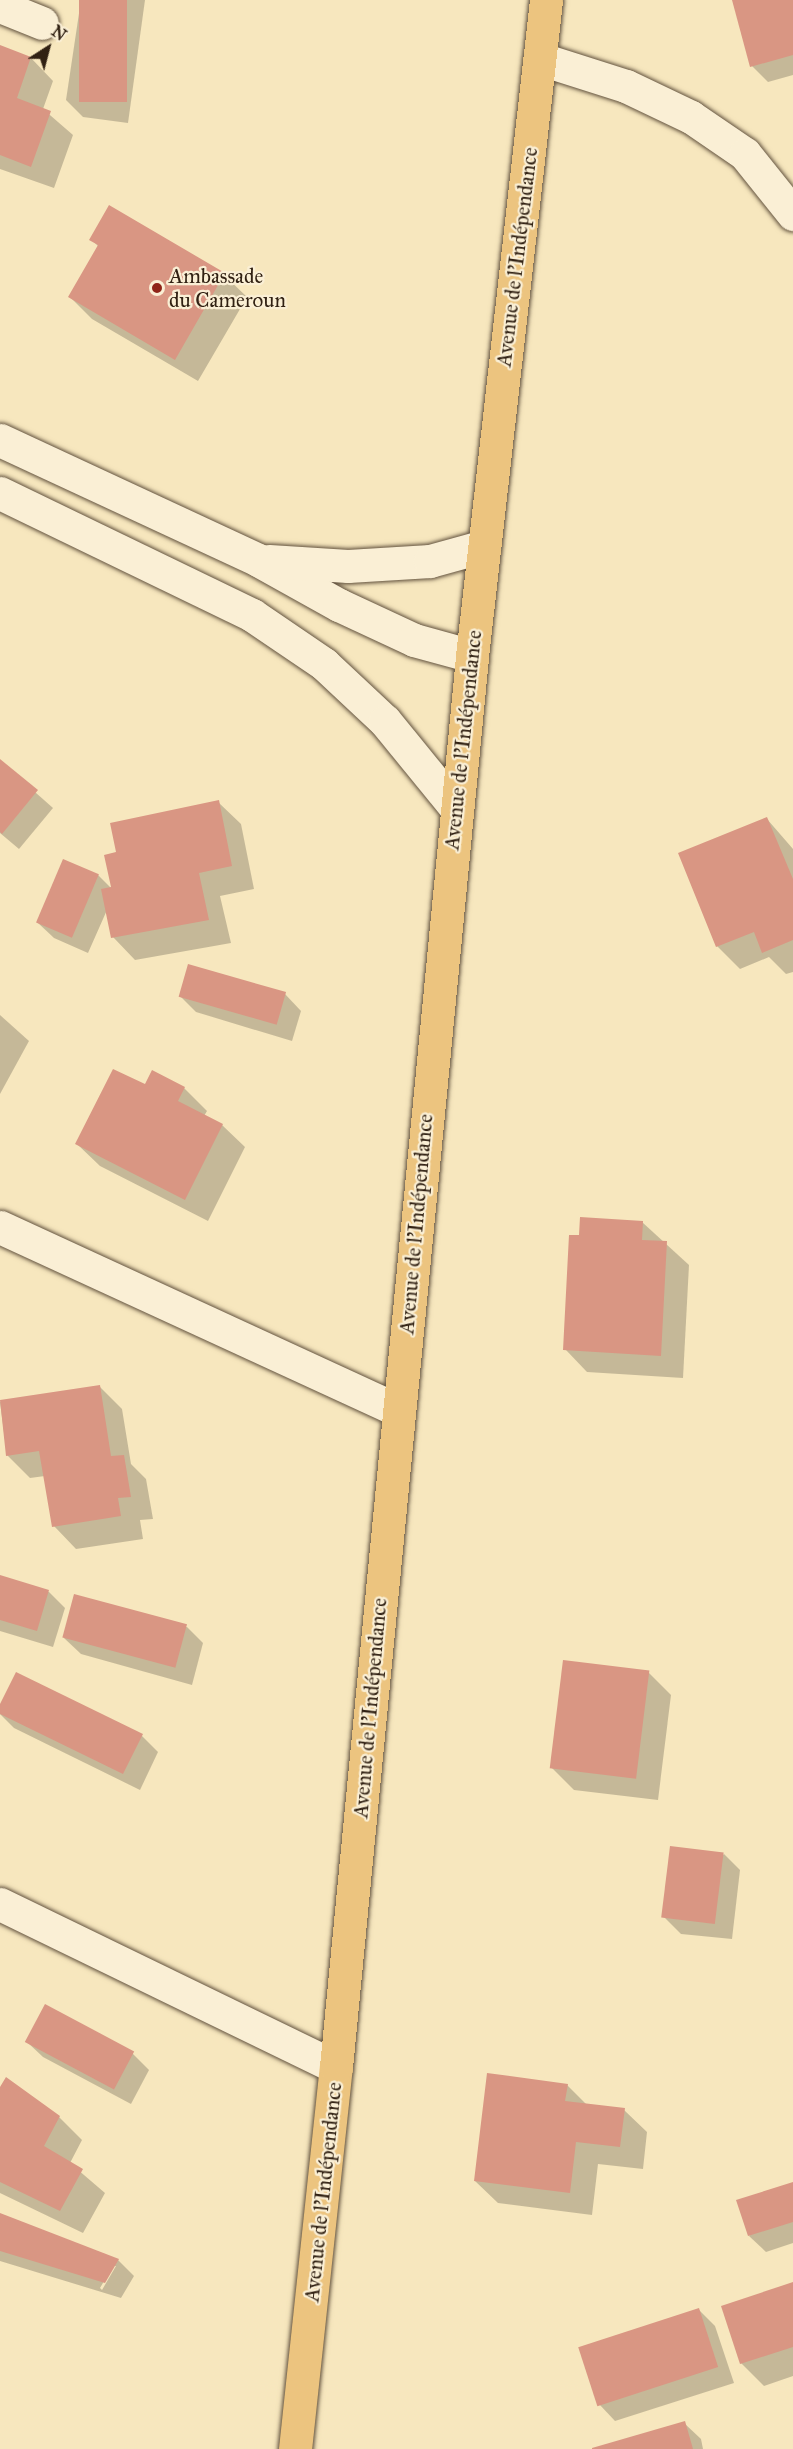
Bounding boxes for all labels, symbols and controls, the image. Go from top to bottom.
north arrow [18,18,78,78]
text: N [48,21,70,45]
street label: Avenue de l'Indépendance [491,146,543,368]
place label: Ambassade du Cameroun [169,263,286,313]
marker: Ambassade du Cameroun [150,281,164,295]
street label: Avenue de l'Indépendance [439,629,487,851]
street label: Avenue de l'Indépendance [394,1113,438,1335]
street label: Avenue de l'Indépendance [348,1597,392,1819]
street label: Avenue de l'Indépendance [299,2081,347,2303]

